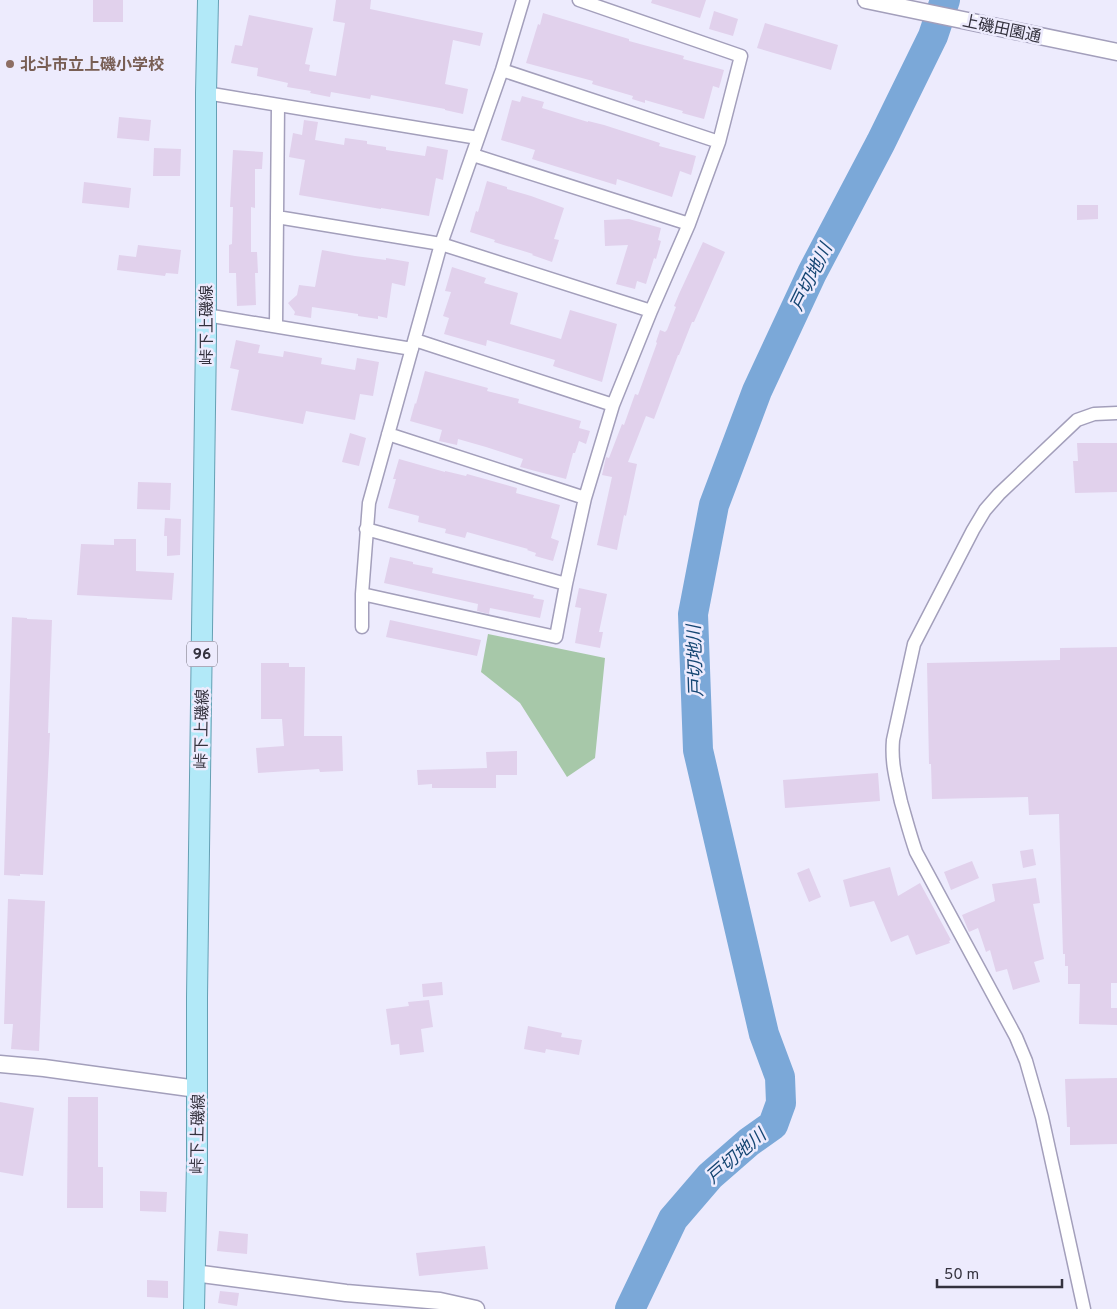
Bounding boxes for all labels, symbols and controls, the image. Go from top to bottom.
street label: 上磯田園通 [960,12,1043,48]
place label: 北斗市立上磯小学校 [20,56,164,76]
marker: 北斗市立上磯小学校 [4,58,16,70]
water label: 戸切地川 [786,238,839,315]
street label: 峠下上磯線 [198,285,218,365]
water label: 戸切地川 [684,623,709,697]
road number: 96 [187,642,217,666]
street label: 峠下上磯線 [192,689,214,769]
street label: 峠下上磯線 [188,1094,210,1174]
water label: 戸切地川 [702,1124,773,1189]
scale bar [937,1256,1062,1288]
text: 50 m [944,1266,979,1285]

